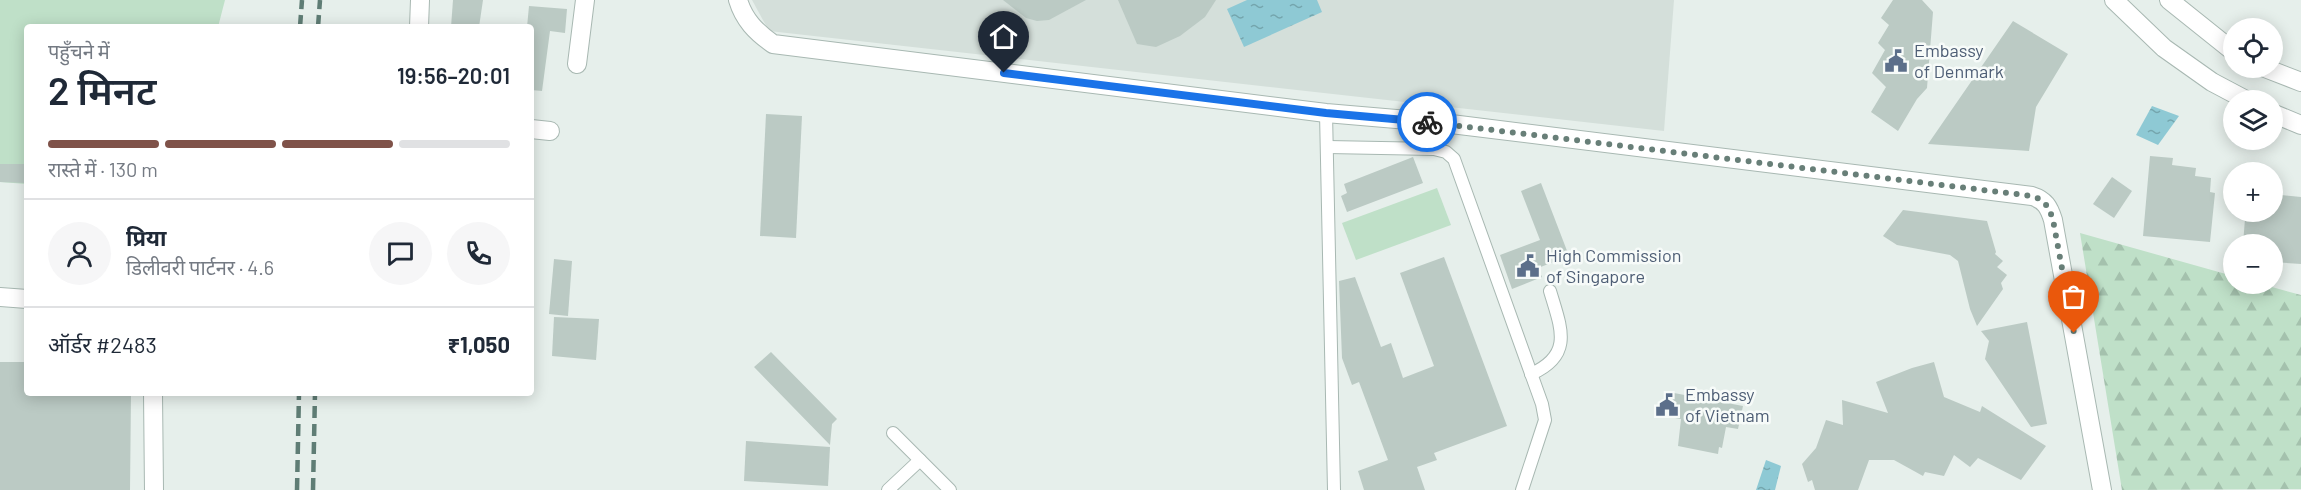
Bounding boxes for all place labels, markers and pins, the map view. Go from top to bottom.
pin [978,11,1029,73]
place label: Embassy of Denmark [1914,39,2004,82]
public building icon: Embassy of Denmark [1883,48,1909,74]
place label: High Commission of Singapore [1546,244,1682,287]
public building icon: High Commission of Singapore [1515,253,1541,279]
pin [2048,271,2099,333]
place label: Embassy of Vietnam [1685,383,1770,426]
public building icon: Embassy of Vietnam [1654,392,1680,418]

